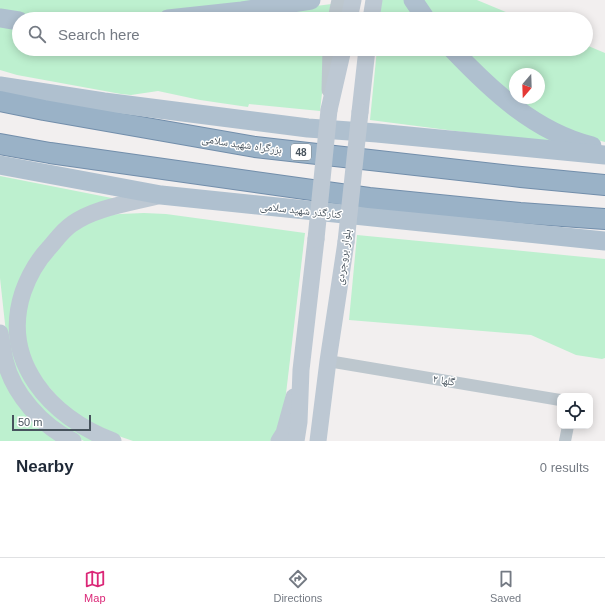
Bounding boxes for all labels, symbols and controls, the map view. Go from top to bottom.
search box [12,12,593,56]
icon: search [26,23,48,45]
text: Search here [58,26,140,43]
north arrow [509,68,545,104]
street label: بزرگراه شهید سلامی [201,132,283,157]
road number: 48 [291,144,311,160]
street label: کنارگذر شهید سلامی [259,200,343,221]
street label: بلوار بروجردی [333,228,354,286]
street label: گلها ۲ [432,372,456,388]
map controls [557,393,593,429]
button: locate [557,393,593,429]
scale bar [12,413,91,432]
text: 50 m [18,416,42,428]
text: Nearby [16,457,74,476]
text: 0 results [540,460,589,475]
tab: Map [84,568,106,604]
tab: Directions [273,568,322,604]
tab: Saved [490,568,521,604]

